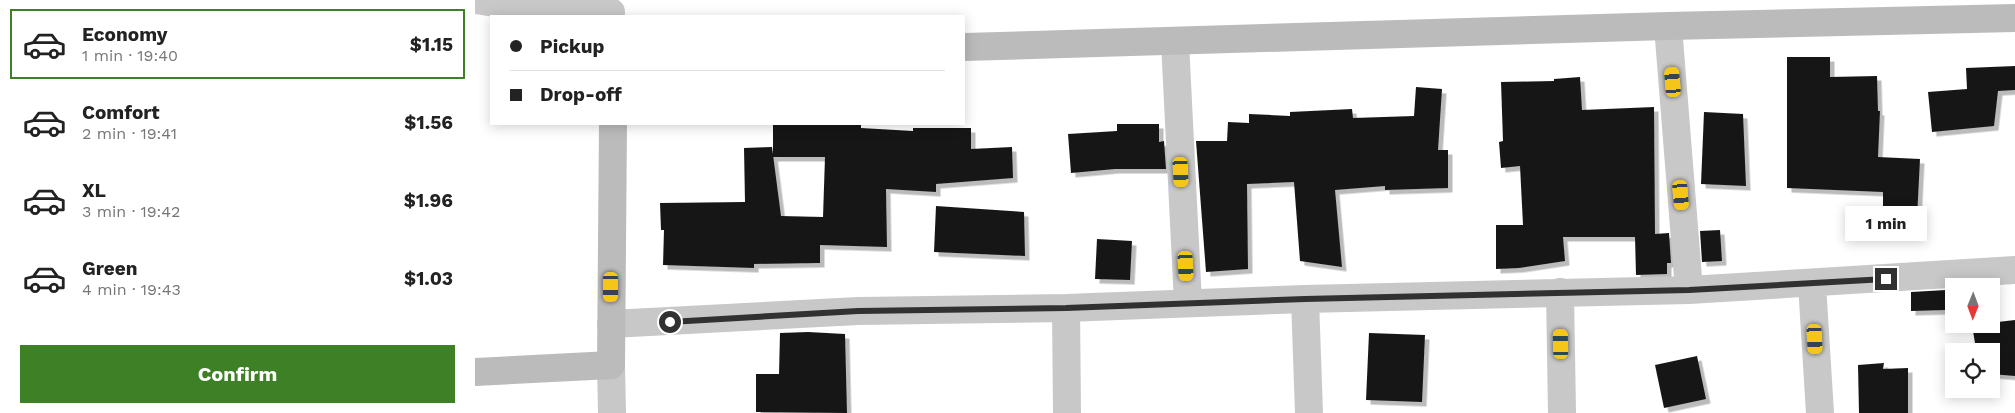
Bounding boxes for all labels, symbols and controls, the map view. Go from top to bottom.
icon: car [22,22,67,67]
text: Economy [82,23,167,46]
text: $1.15 [410,33,453,56]
text: Pickup [540,35,604,58]
text: 1 min · 19:40 [82,46,178,65]
car [1664,66,1681,98]
text: Drop-off [540,83,622,106]
icon: car [22,100,67,145]
text: Comfort [82,101,160,124]
text: $1.56 [404,111,453,134]
text: 2 min · 19:41 [82,124,177,143]
car [1172,157,1189,187]
icon: car [22,178,67,223]
text: XL [82,179,106,202]
car [1672,179,1689,211]
text: $1.96 [404,189,453,212]
text: 3 min · 19:42 [82,202,180,221]
callout: 1 min [1845,206,1927,242]
text: 1 min [1865,214,1907,233]
car [1177,251,1194,281]
icon: car [22,256,67,301]
text: Green [82,257,138,280]
text: $1.03 [404,267,453,290]
route end [1875,268,1897,290]
car [603,272,618,302]
north arrow [1945,278,2000,332]
map controls [1945,278,2000,398]
text: 4 min · 19:43 [82,280,181,299]
route start [659,311,681,333]
car [1806,324,1823,354]
car [1553,329,1568,359]
button: locate [1945,343,2000,398]
button: Confirm [20,345,455,403]

